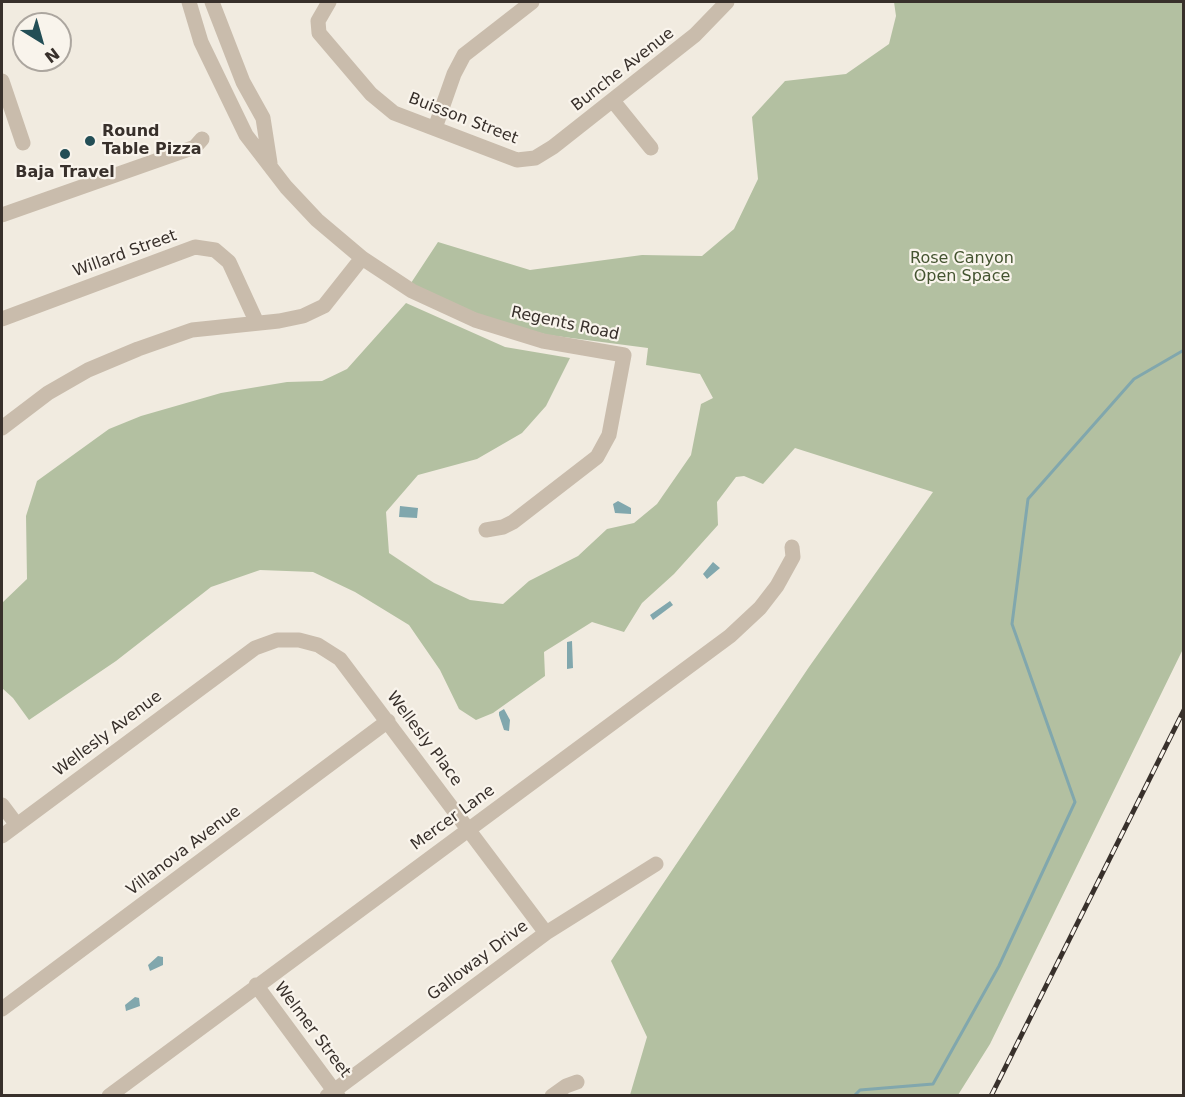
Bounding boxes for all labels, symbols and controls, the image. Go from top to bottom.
north arrow [12,12,72,72]
street label: Bunche Avenue [568,24,678,116]
text: N [41,44,63,67]
street label: Buisson Street [405,89,521,149]
place label: Round Table Pizza [102,122,202,160]
marker: Round Table Pizza [83,134,97,148]
marker: Baja Travel [58,147,72,161]
place label: Baja Travel [15,163,115,183]
street label: Willard Street [71,226,179,282]
park label: Rose Canyon Open Space [910,249,1014,287]
street label: Regents Road [509,303,621,345]
street label: Wellesly Avenue [50,687,166,781]
street label: Wellesly Place [382,688,466,790]
street label: Mercer Lane [407,781,499,855]
street label: Villanova Avenue [123,802,245,900]
street label: Galloway Drive [424,917,532,1005]
street label: Welmer Street [270,978,354,1082]

